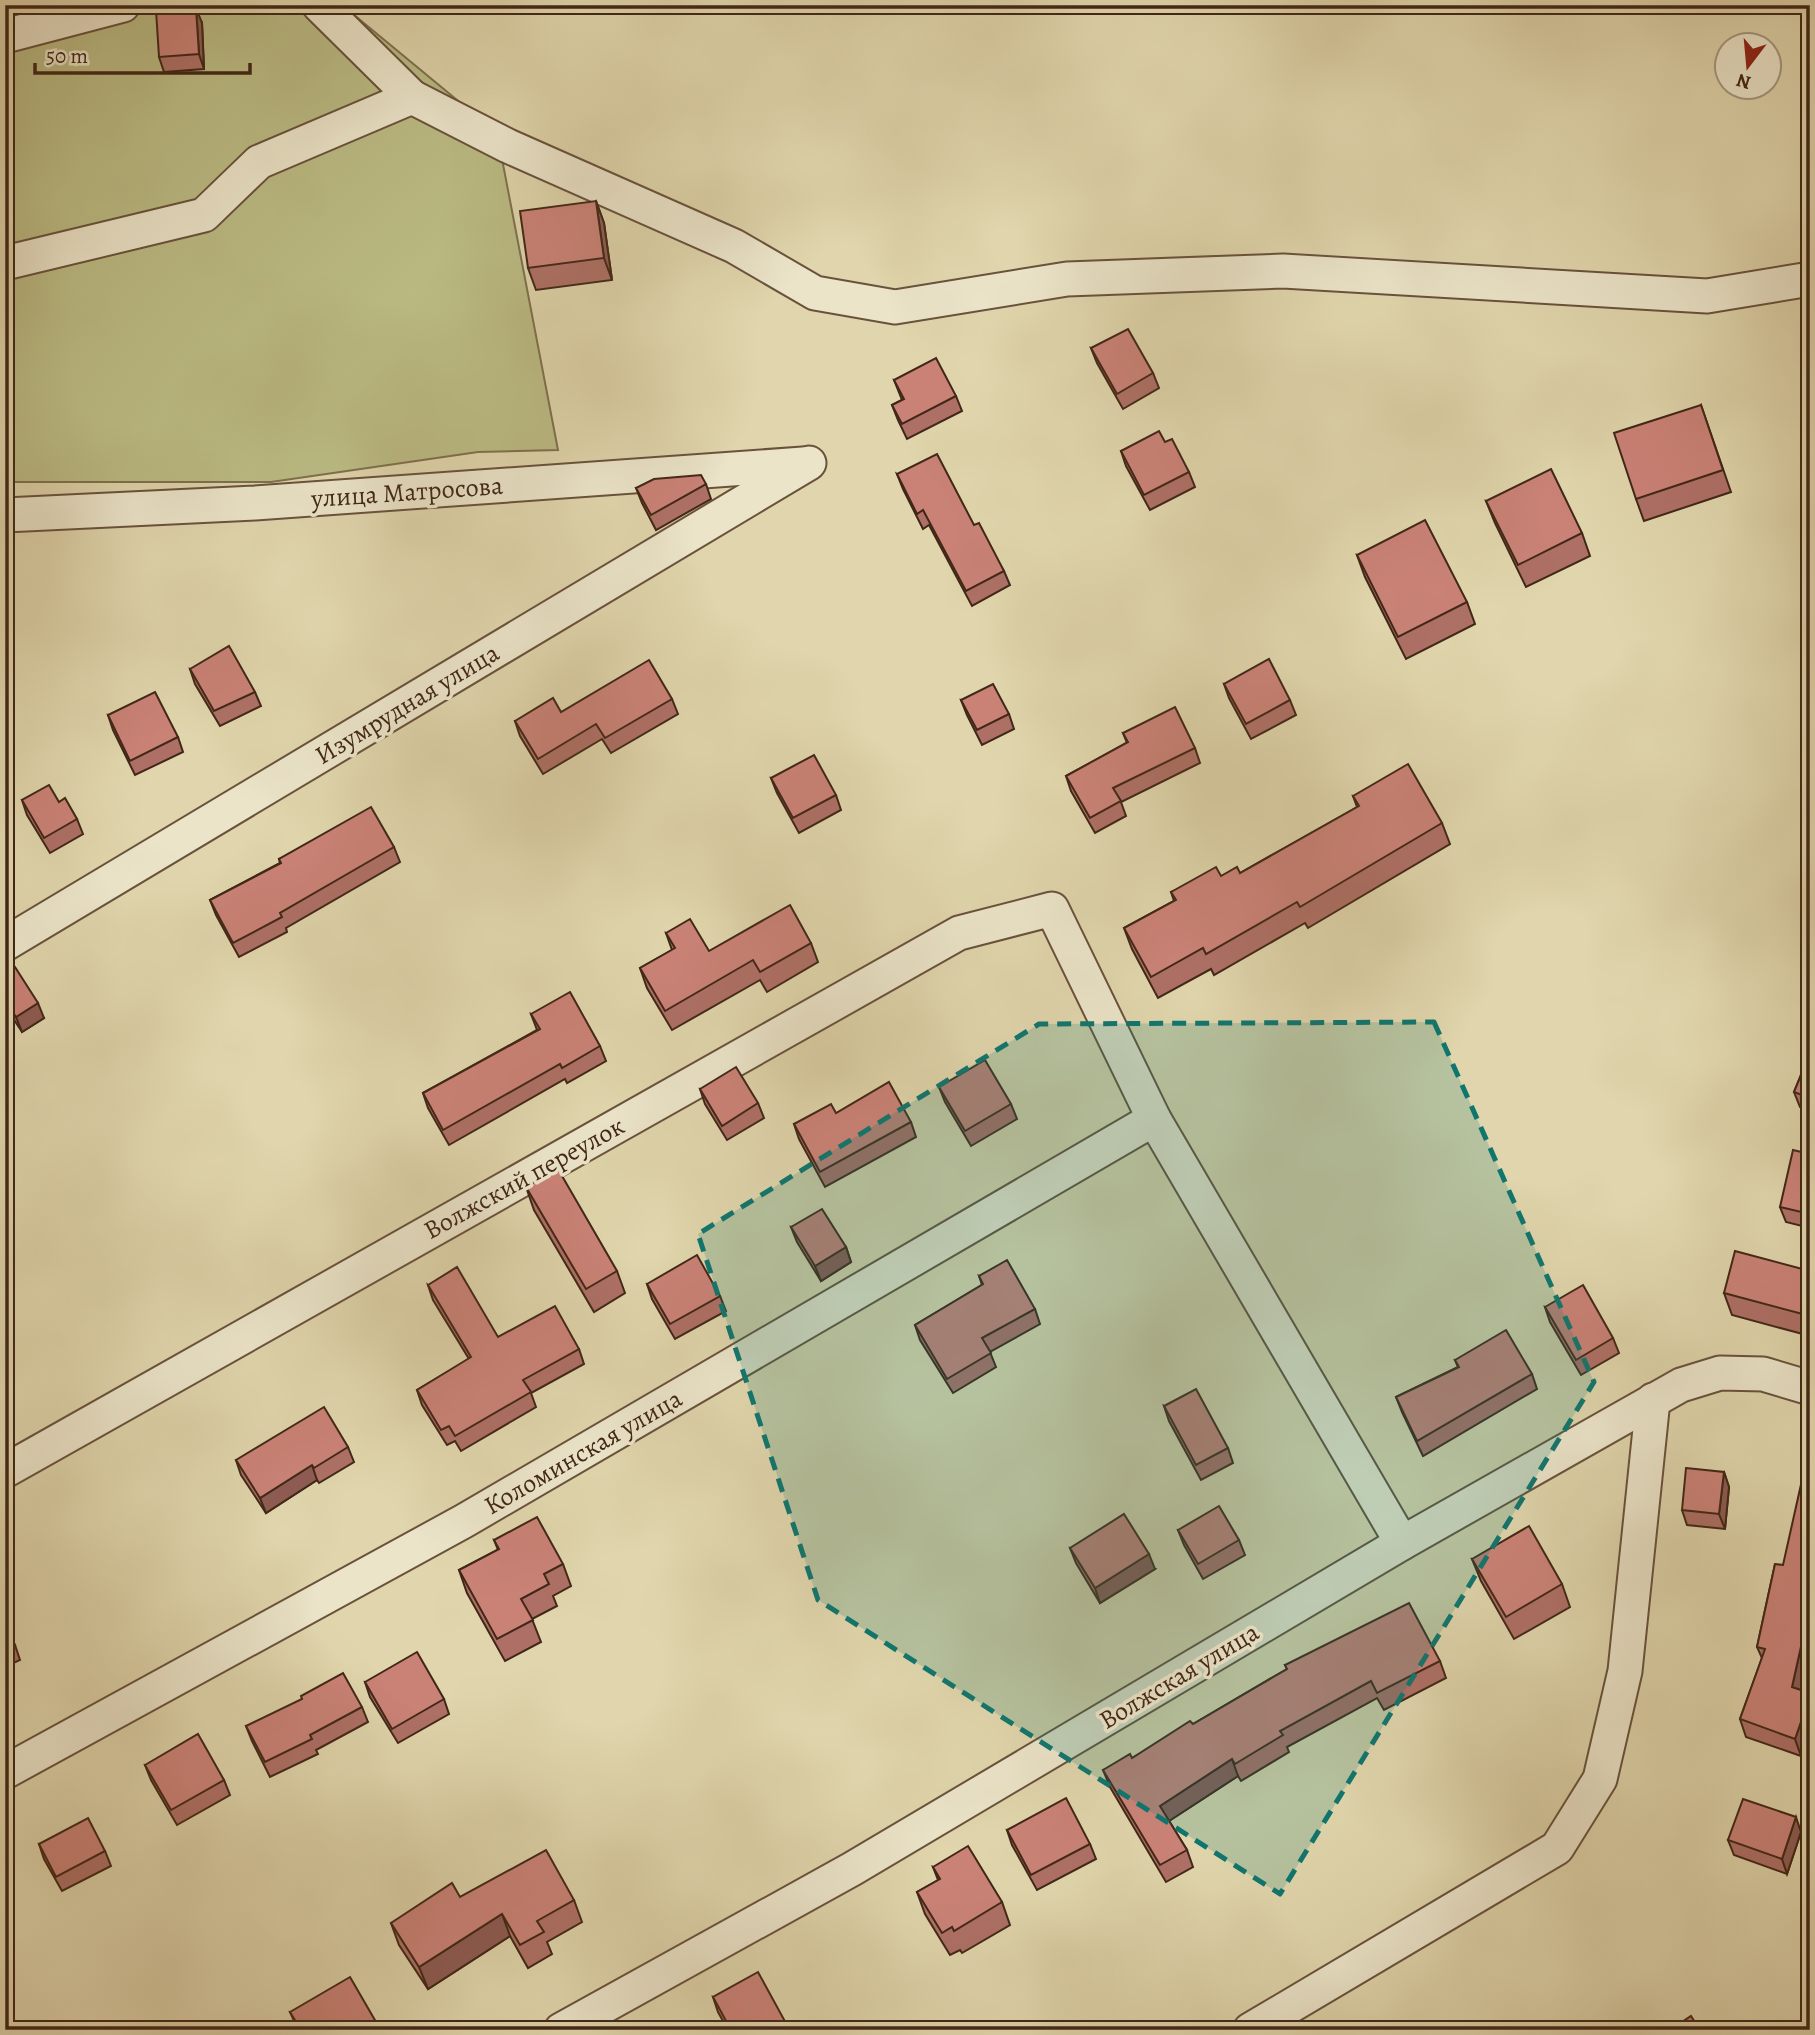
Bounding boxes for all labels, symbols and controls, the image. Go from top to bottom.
scale bar [35,32,250,76]
north arrow [1714,32,1784,102]
text: 50 m [46,42,88,70]
text: N [1733,67,1754,96]
street label: улица Матросова [309,468,504,516]
street label: Изумрудная улица [308,635,506,773]
street label: Волжский переулок [417,1108,631,1248]
street label: Коломинская улица [478,1381,688,1523]
street label: Волжская улица [1093,1614,1265,1738]

